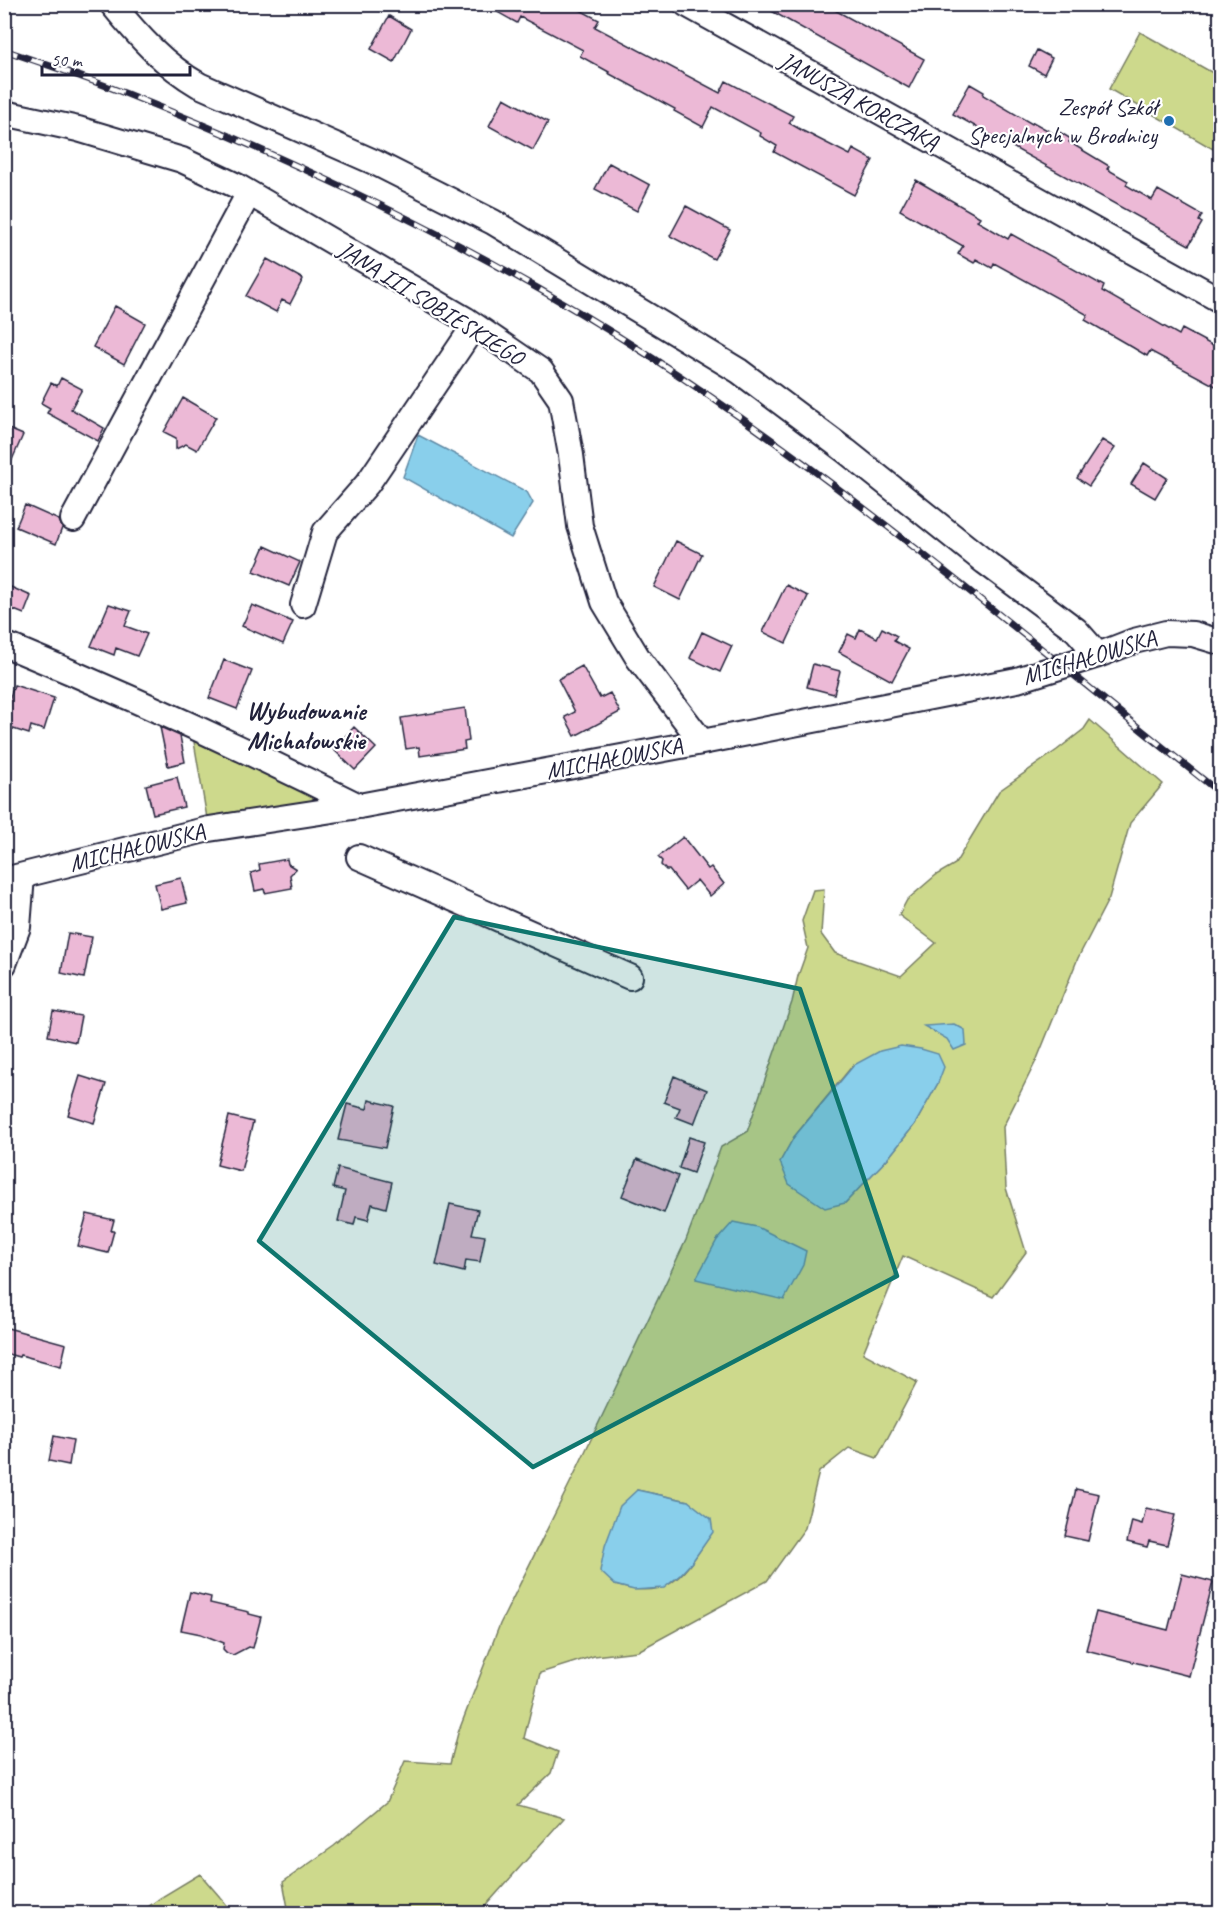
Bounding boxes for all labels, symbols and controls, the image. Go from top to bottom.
scale bar [42,39,190,77]
street label: JANUSZA KORCZAKA [773,44,945,158]
text: 50 m [51,49,84,71]
place label: Zespół Szkół Specjalnych w Brodnicy [968,92,1162,150]
marker: Zespół Szkół Specjalnych w Brodnicy [1162,114,1176,128]
street label: JANA III SOBIESKIEGO [332,233,531,373]
street label: MICHAŁOWSKA [1018,622,1160,692]
district label: Wybudowanie Michałowskie [246,694,368,757]
street label: MICHAŁOWSKA [543,730,686,786]
street label: MICHAŁOWSKA [66,815,209,878]

